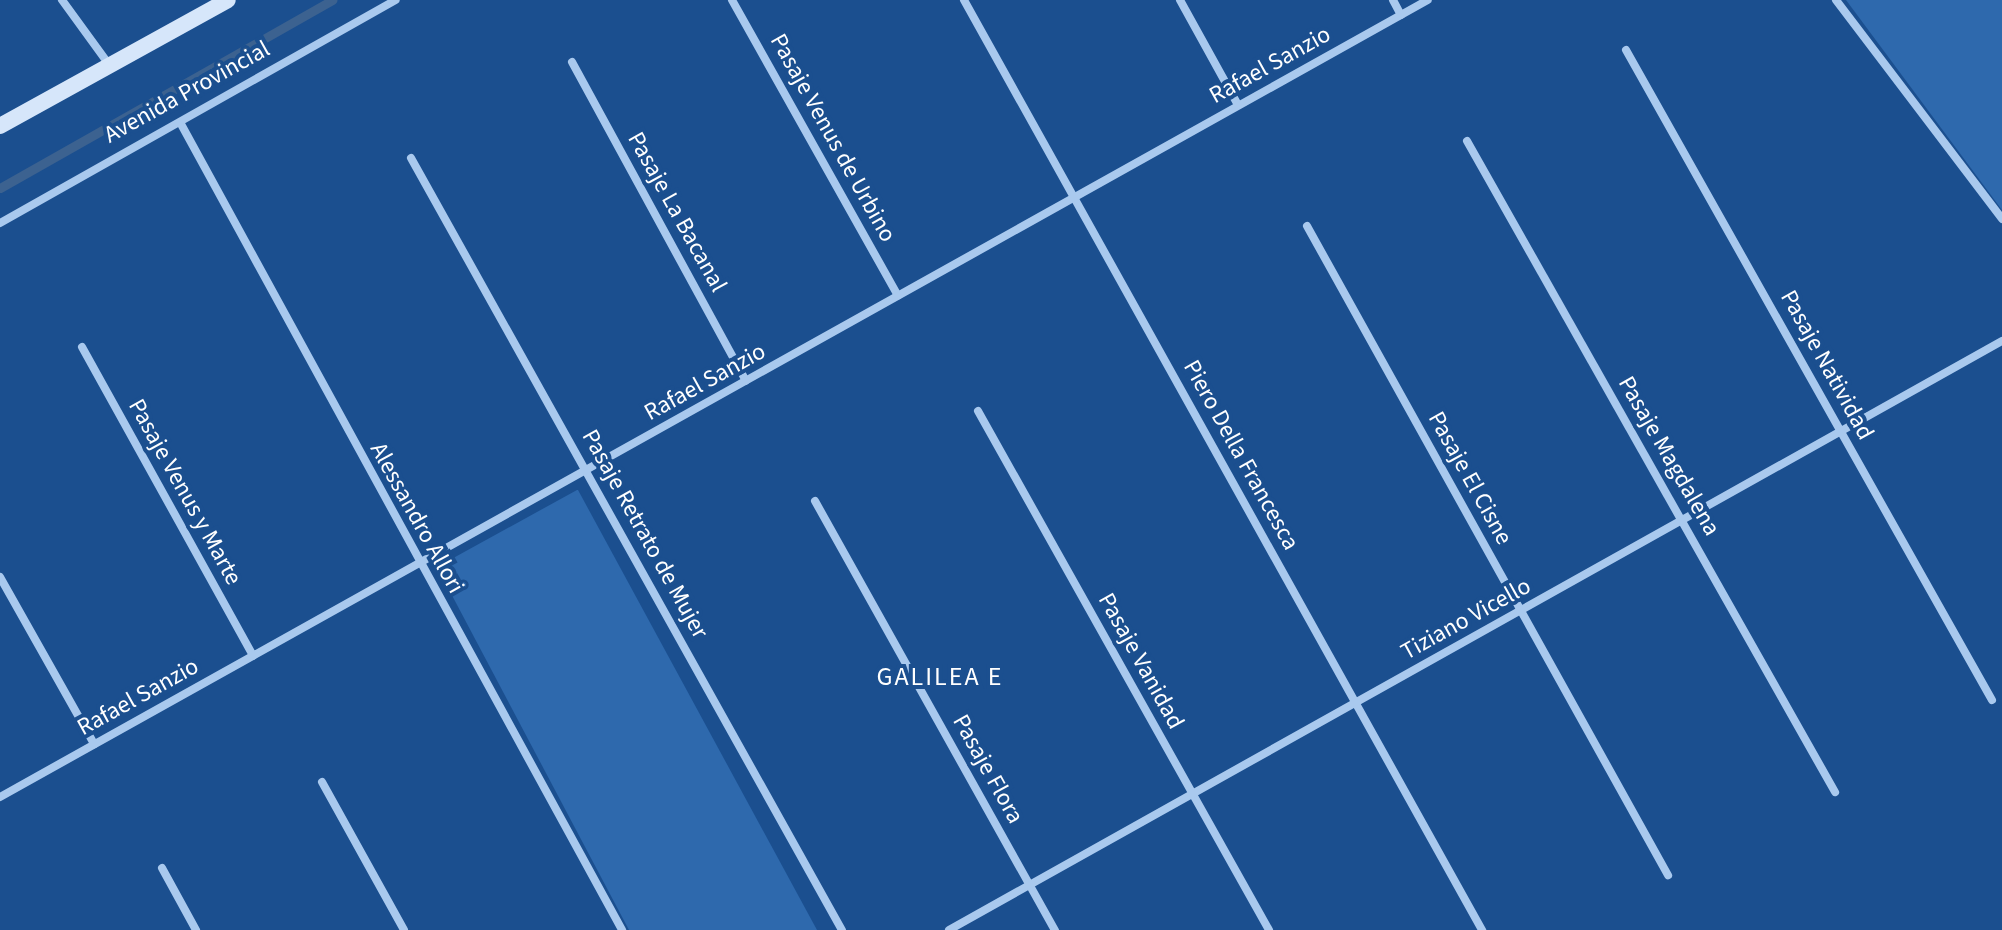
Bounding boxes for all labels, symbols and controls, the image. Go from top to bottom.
street label: Rafael Sanzio [1204,20,1336,110]
street label: Pasaje Venus de Urbino [764,29,902,247]
street label: Avenida Provincial [99,35,275,149]
street label: Pasaje La Bacanal [621,127,733,297]
street label: Pasaje Natividad [1774,285,1880,445]
street label: Rafael Sanzio [639,337,771,427]
street label: Piero Della Francesca [1177,355,1305,555]
street label: Pasaje Magdalena [1612,371,1726,541]
street label: Pasaje Venus y Marte [122,394,248,590]
street label: Pasaje El Cisne [1422,406,1518,550]
street label: Pasaje Retrato de Mujer [576,424,714,644]
street label: Alessandro Allori [364,437,470,599]
street label: Tiziano Vicello [1396,572,1536,666]
street label: Pasaje Vanidad [1092,588,1190,734]
street label: Rafael Sanzio [72,652,204,742]
district label: GALILEA E [877,661,1003,693]
street label: Pasaje Flora [946,709,1030,829]

